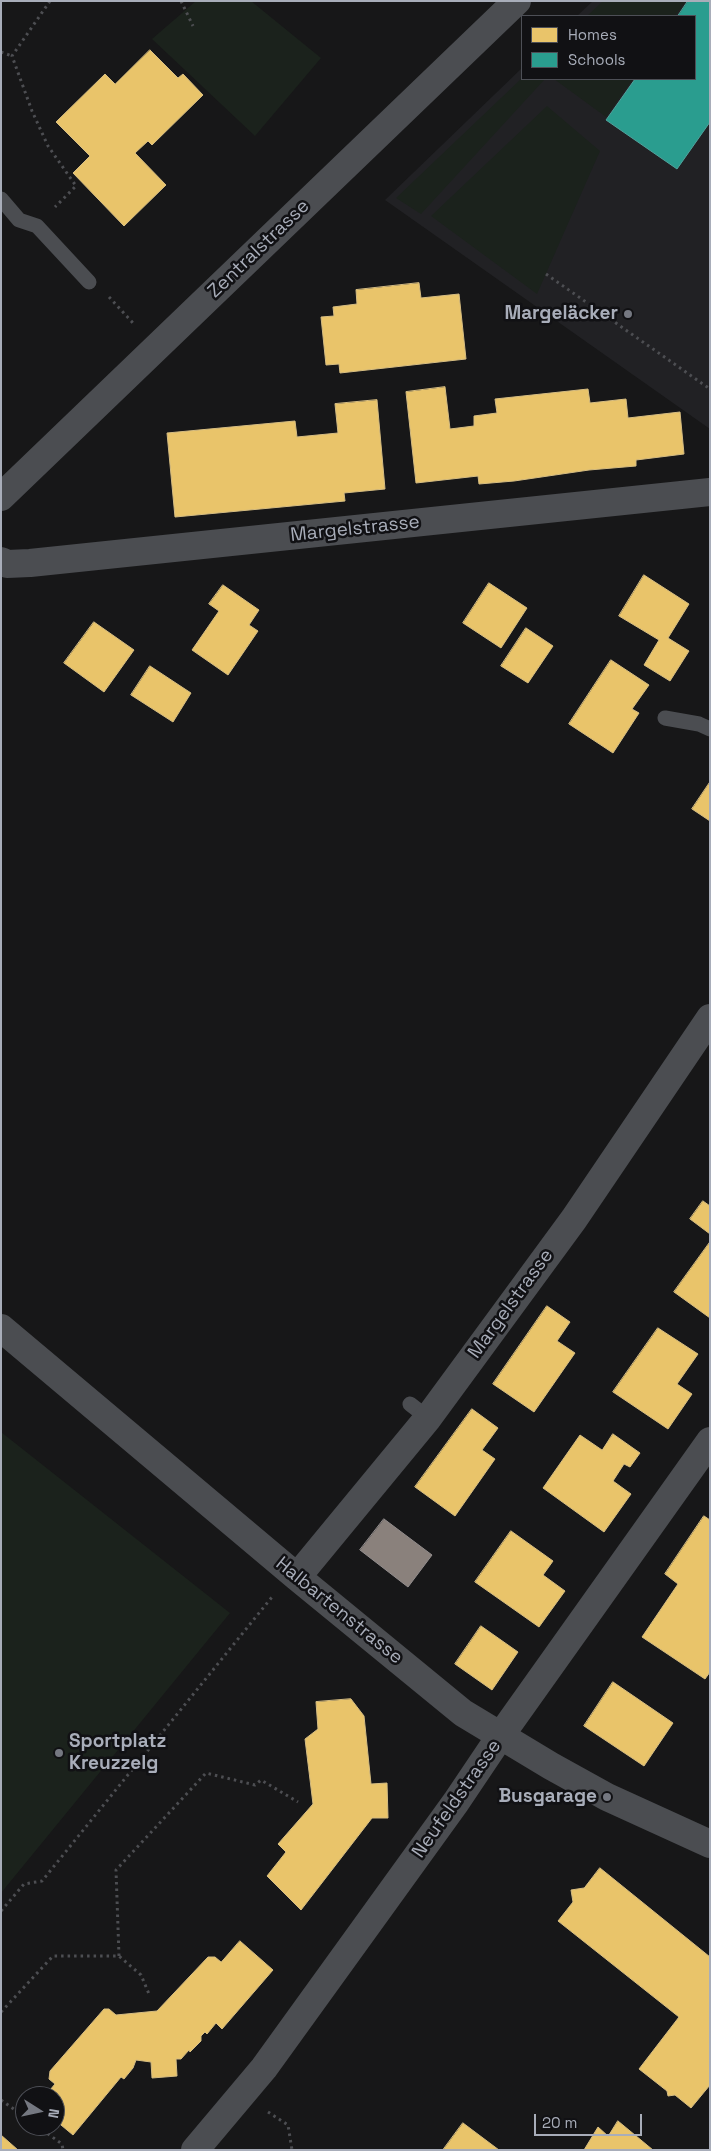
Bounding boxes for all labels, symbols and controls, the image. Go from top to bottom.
legend [521,15,696,80]
text: Homes [568,25,617,44]
text: Schools [568,50,625,69]
street label: Zentralstrasse [204,195,314,303]
place label: Margeläcker [504,303,618,325]
marker: Margeläcker [622,308,634,320]
street label: Margelstrasse [289,511,421,547]
street label: Margelstrasse [464,1245,558,1363]
street label: Halbartenstrasse [271,1553,407,1669]
place label: Sportplatz Kreuzzelg [69,1731,166,1775]
street label: Neufeldstrasse [408,1735,506,1863]
marker: Sportplatz Kreuzzelg [53,1747,65,1759]
place label: Busgarage [498,1786,597,1808]
marker: Busgarage [601,1791,613,1803]
north arrow [15,2086,65,2136]
scale bar [536,2104,644,2136]
text: N [44,2107,63,2120]
text: 20 m [542,2113,577,2132]

